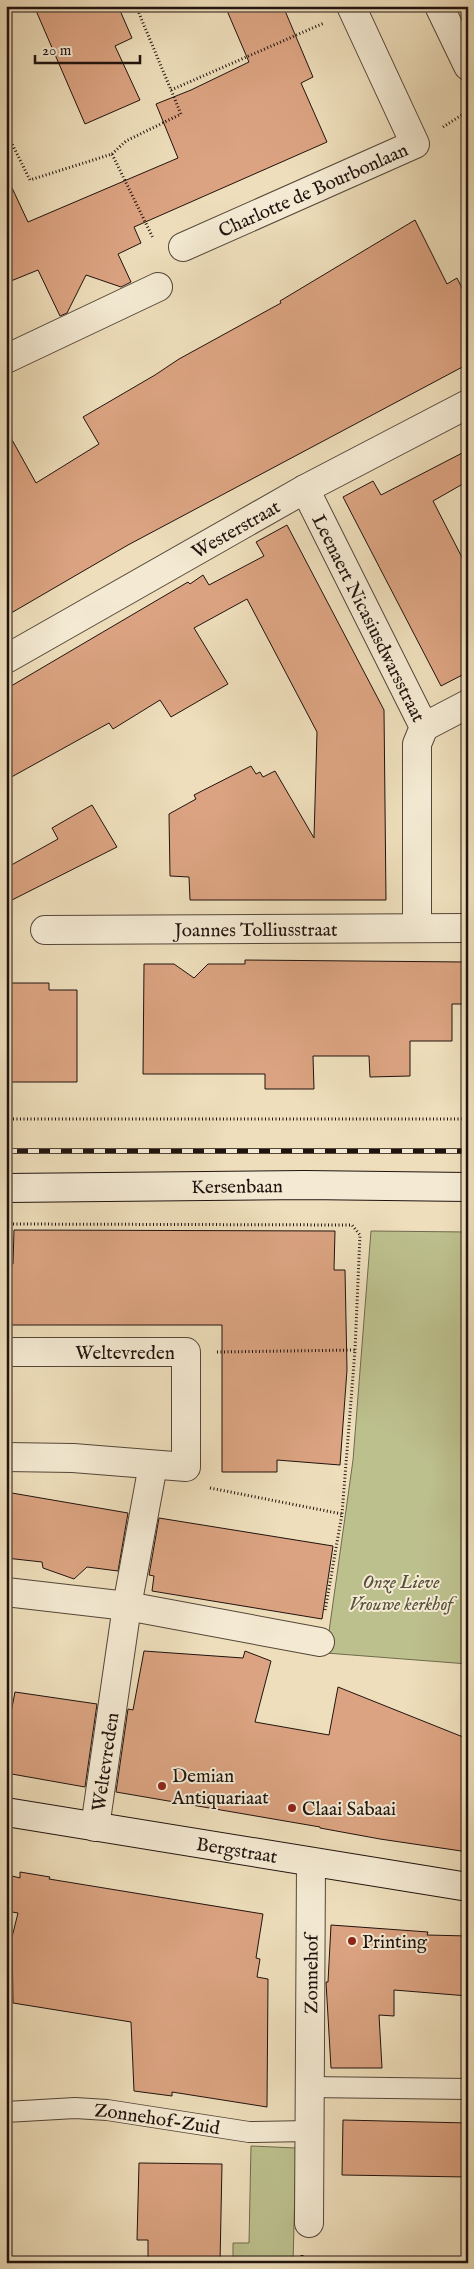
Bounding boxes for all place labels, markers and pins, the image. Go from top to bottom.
place label: Demian Antiquariaat [171,1765,269,1811]
marker: Demian Antiquariaat [156,1780,168,1792]
place label: Claai Sabaai [302,1798,396,1822]
marker: Claai Sabaai [286,1802,298,1814]
place label: Printing [362,1931,428,1955]
marker: Printing [346,1935,358,1947]

